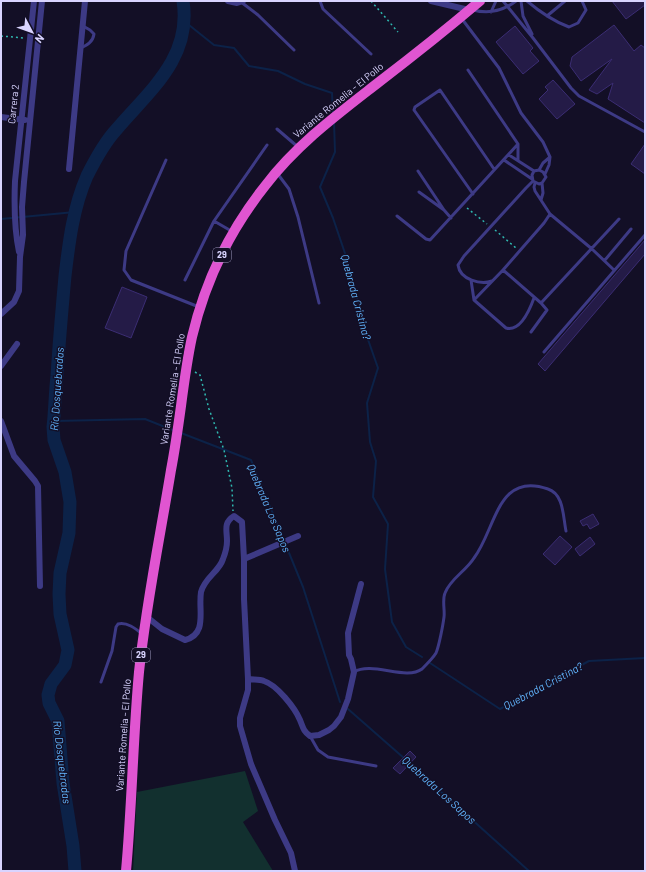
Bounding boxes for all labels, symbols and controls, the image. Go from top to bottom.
north arrow [12,12,52,52]
text: N [33,32,47,46]
street label: Variante Romelia - El Pollo [290,60,386,140]
street label: Carrera 2 [5,84,21,124]
road number: 29 [213,248,231,262]
water label: Quebrada Cristina? [339,253,374,341]
street label: Variante Romelia - El Pollo [157,332,187,446]
water label: Río Dosquebradas [47,347,66,431]
water label: Quebrada Los Sapos [245,462,294,554]
road number: 29 [132,648,150,662]
water label: Quebrada Cristina? [501,659,585,712]
street label: Variante Romelia - El Pollo [113,678,133,792]
water label: Río Dosquebradas [51,720,74,804]
water label: Quebrada Los Sapos [400,753,479,826]

